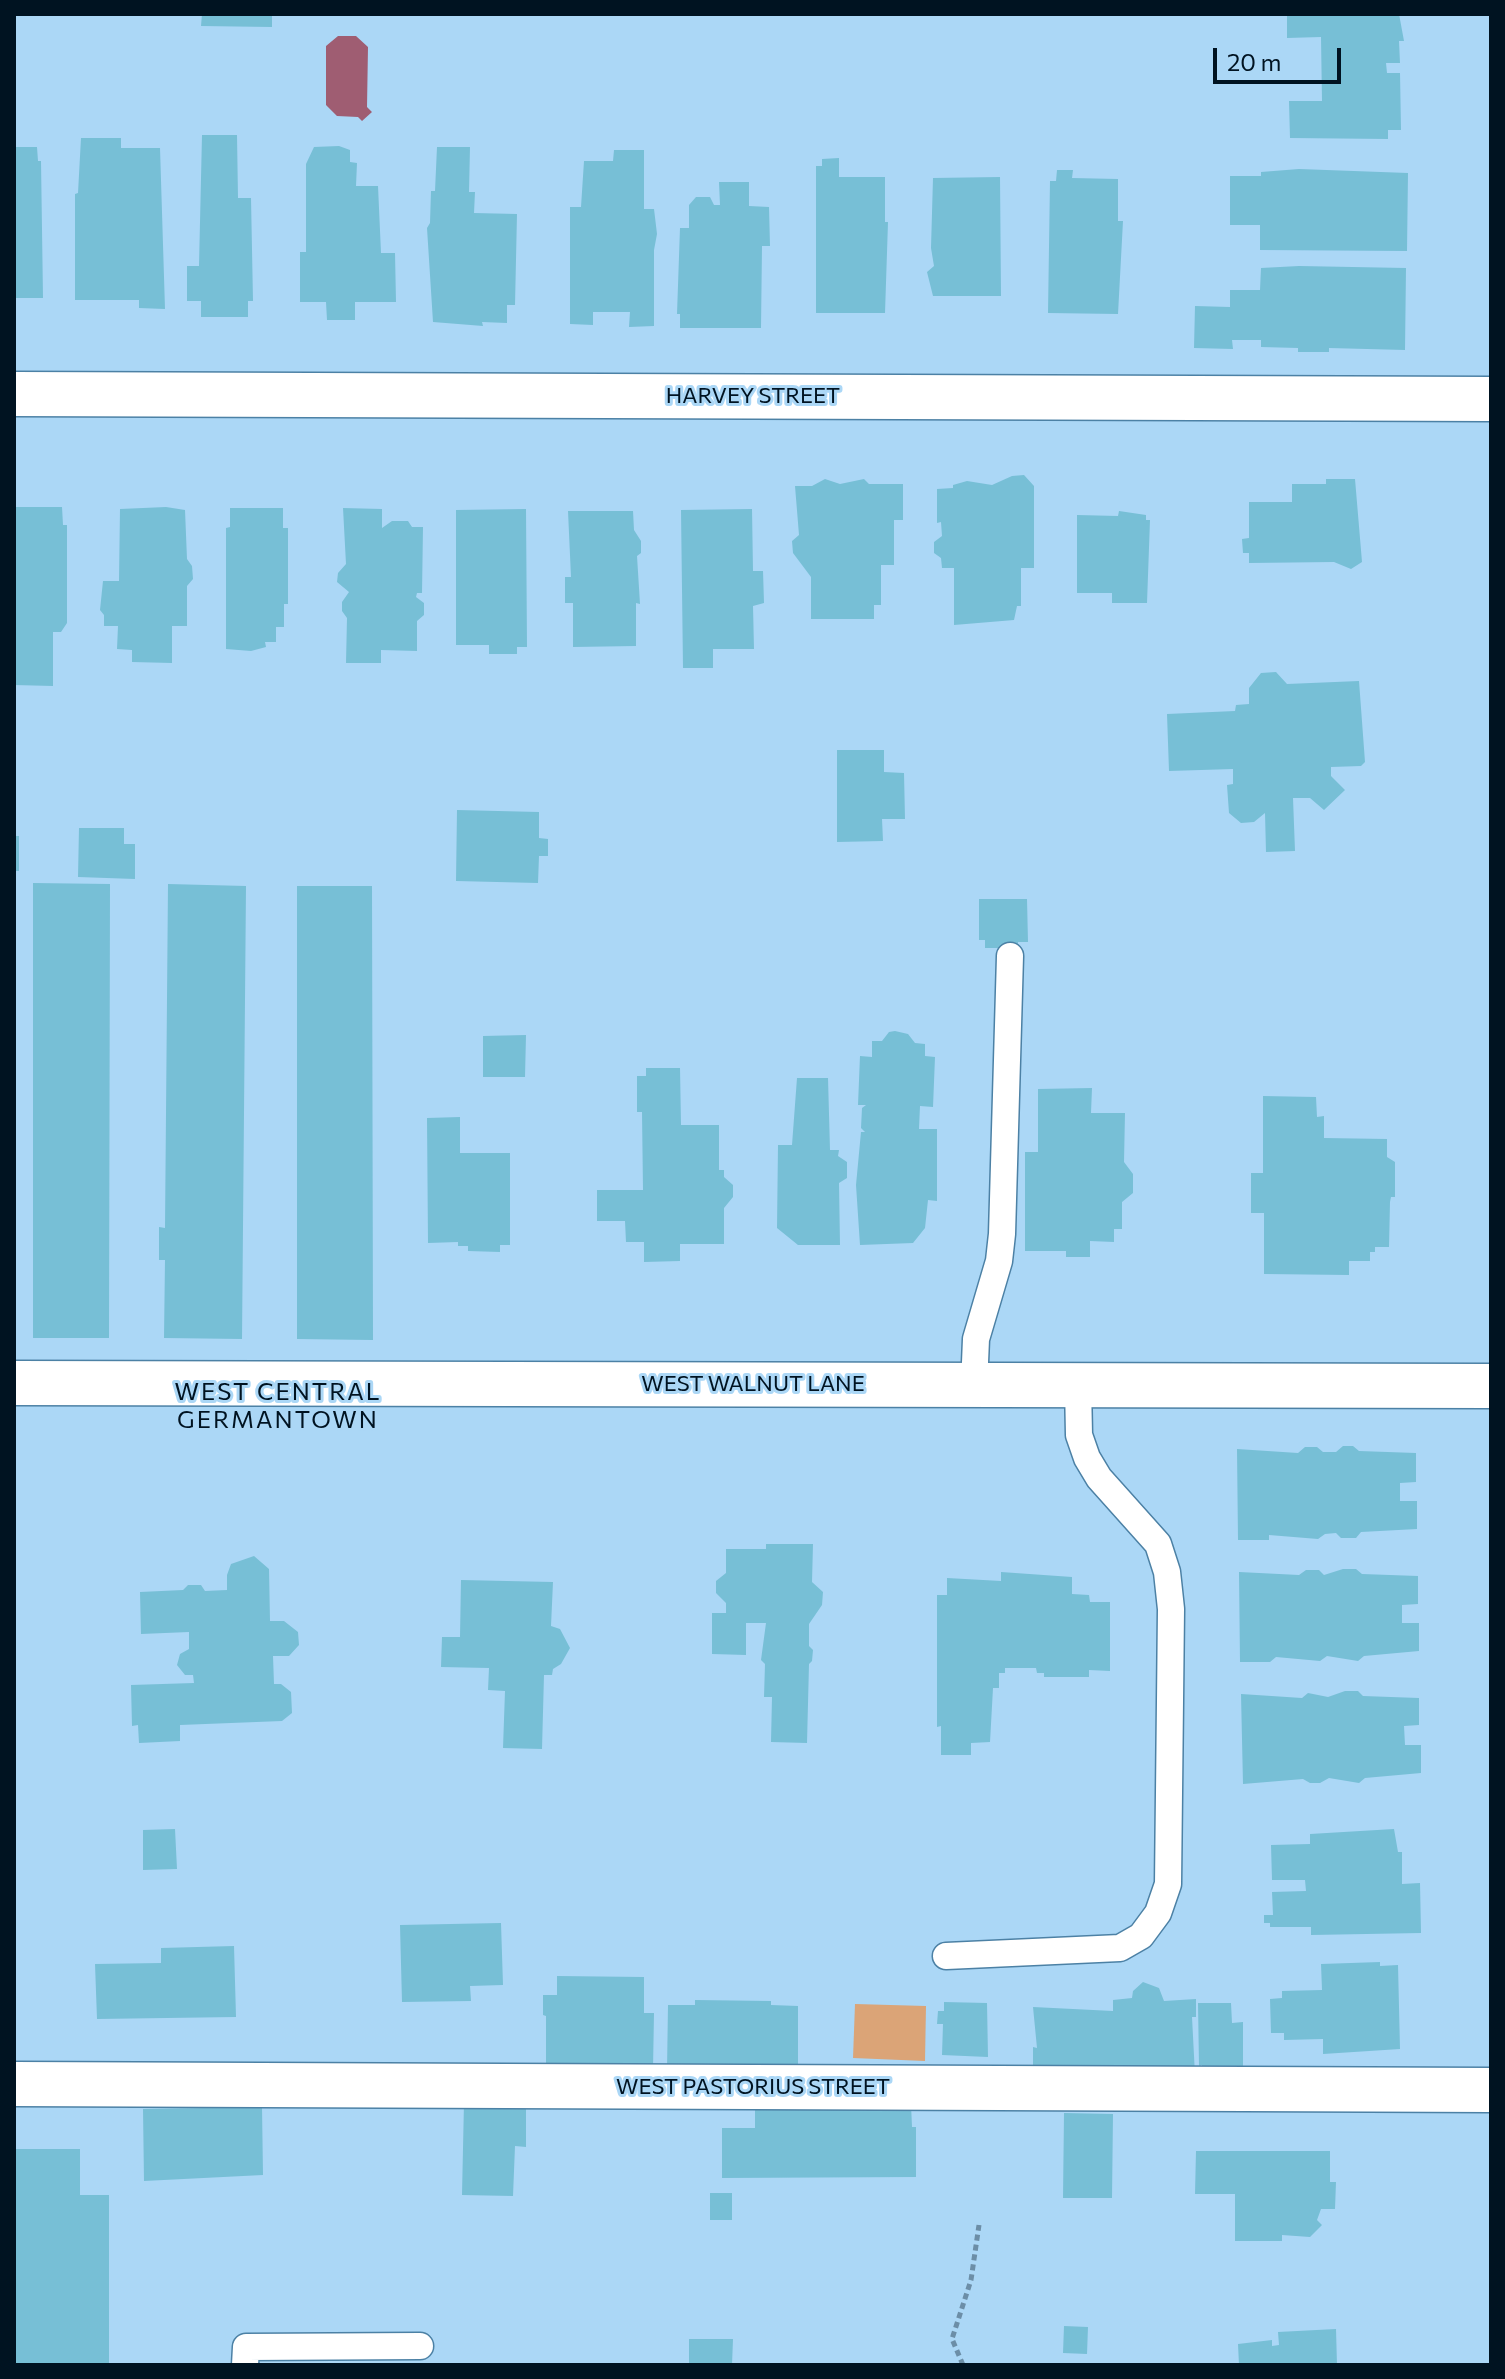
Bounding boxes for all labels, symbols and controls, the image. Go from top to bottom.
scale bar [1217,32,1345,82]
text: 20 m [1227,47,1281,76]
street label: HARVEY STREET [666,383,840,409]
street label: WEST WALNUT LANE [641,1371,865,1397]
district label: WEST CENTRAL GERMANTOWN [174,1378,382,1434]
street label: WEST PASTORIUS STREET [616,2074,890,2100]

